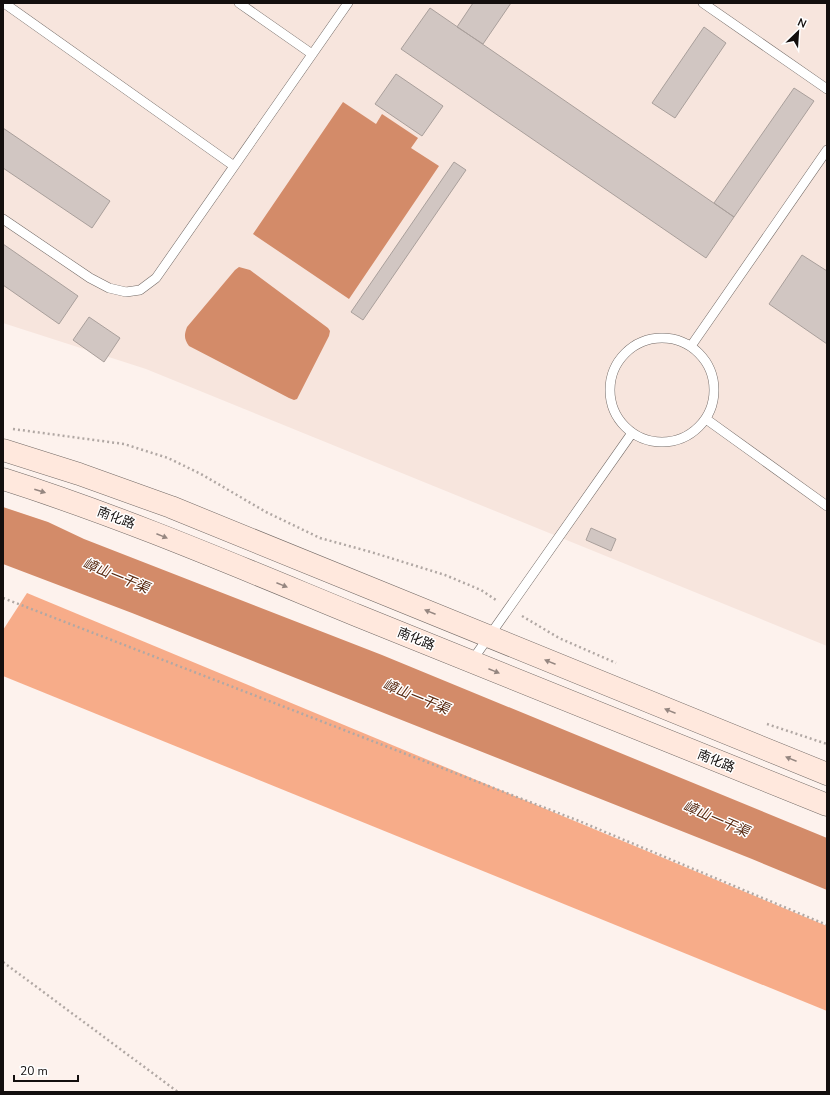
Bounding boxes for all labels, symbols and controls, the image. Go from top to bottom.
north arrow [778,12,818,52]
text: N [795,15,809,32]
one-way arrow [34,488,46,494]
street label: 南化路 [95,503,137,533]
one-way arrow [157,533,169,539]
water label: 嶂山一干渠 [80,554,154,599]
one-way arrow [277,582,289,588]
one-way arrow [423,609,435,615]
street label: 南化路 [395,623,437,655]
one-way arrow [543,658,555,664]
one-way arrow [488,668,499,674]
water label: 嶂山一干渠 [380,675,454,720]
one-way arrow [664,707,676,713]
street label: 南化路 [695,745,737,777]
one-way arrow [784,756,796,762]
water label: 嶂山一干渠 [680,797,754,842]
scale bar [14,1057,78,1083]
text: 20 m [20,1063,48,1079]

